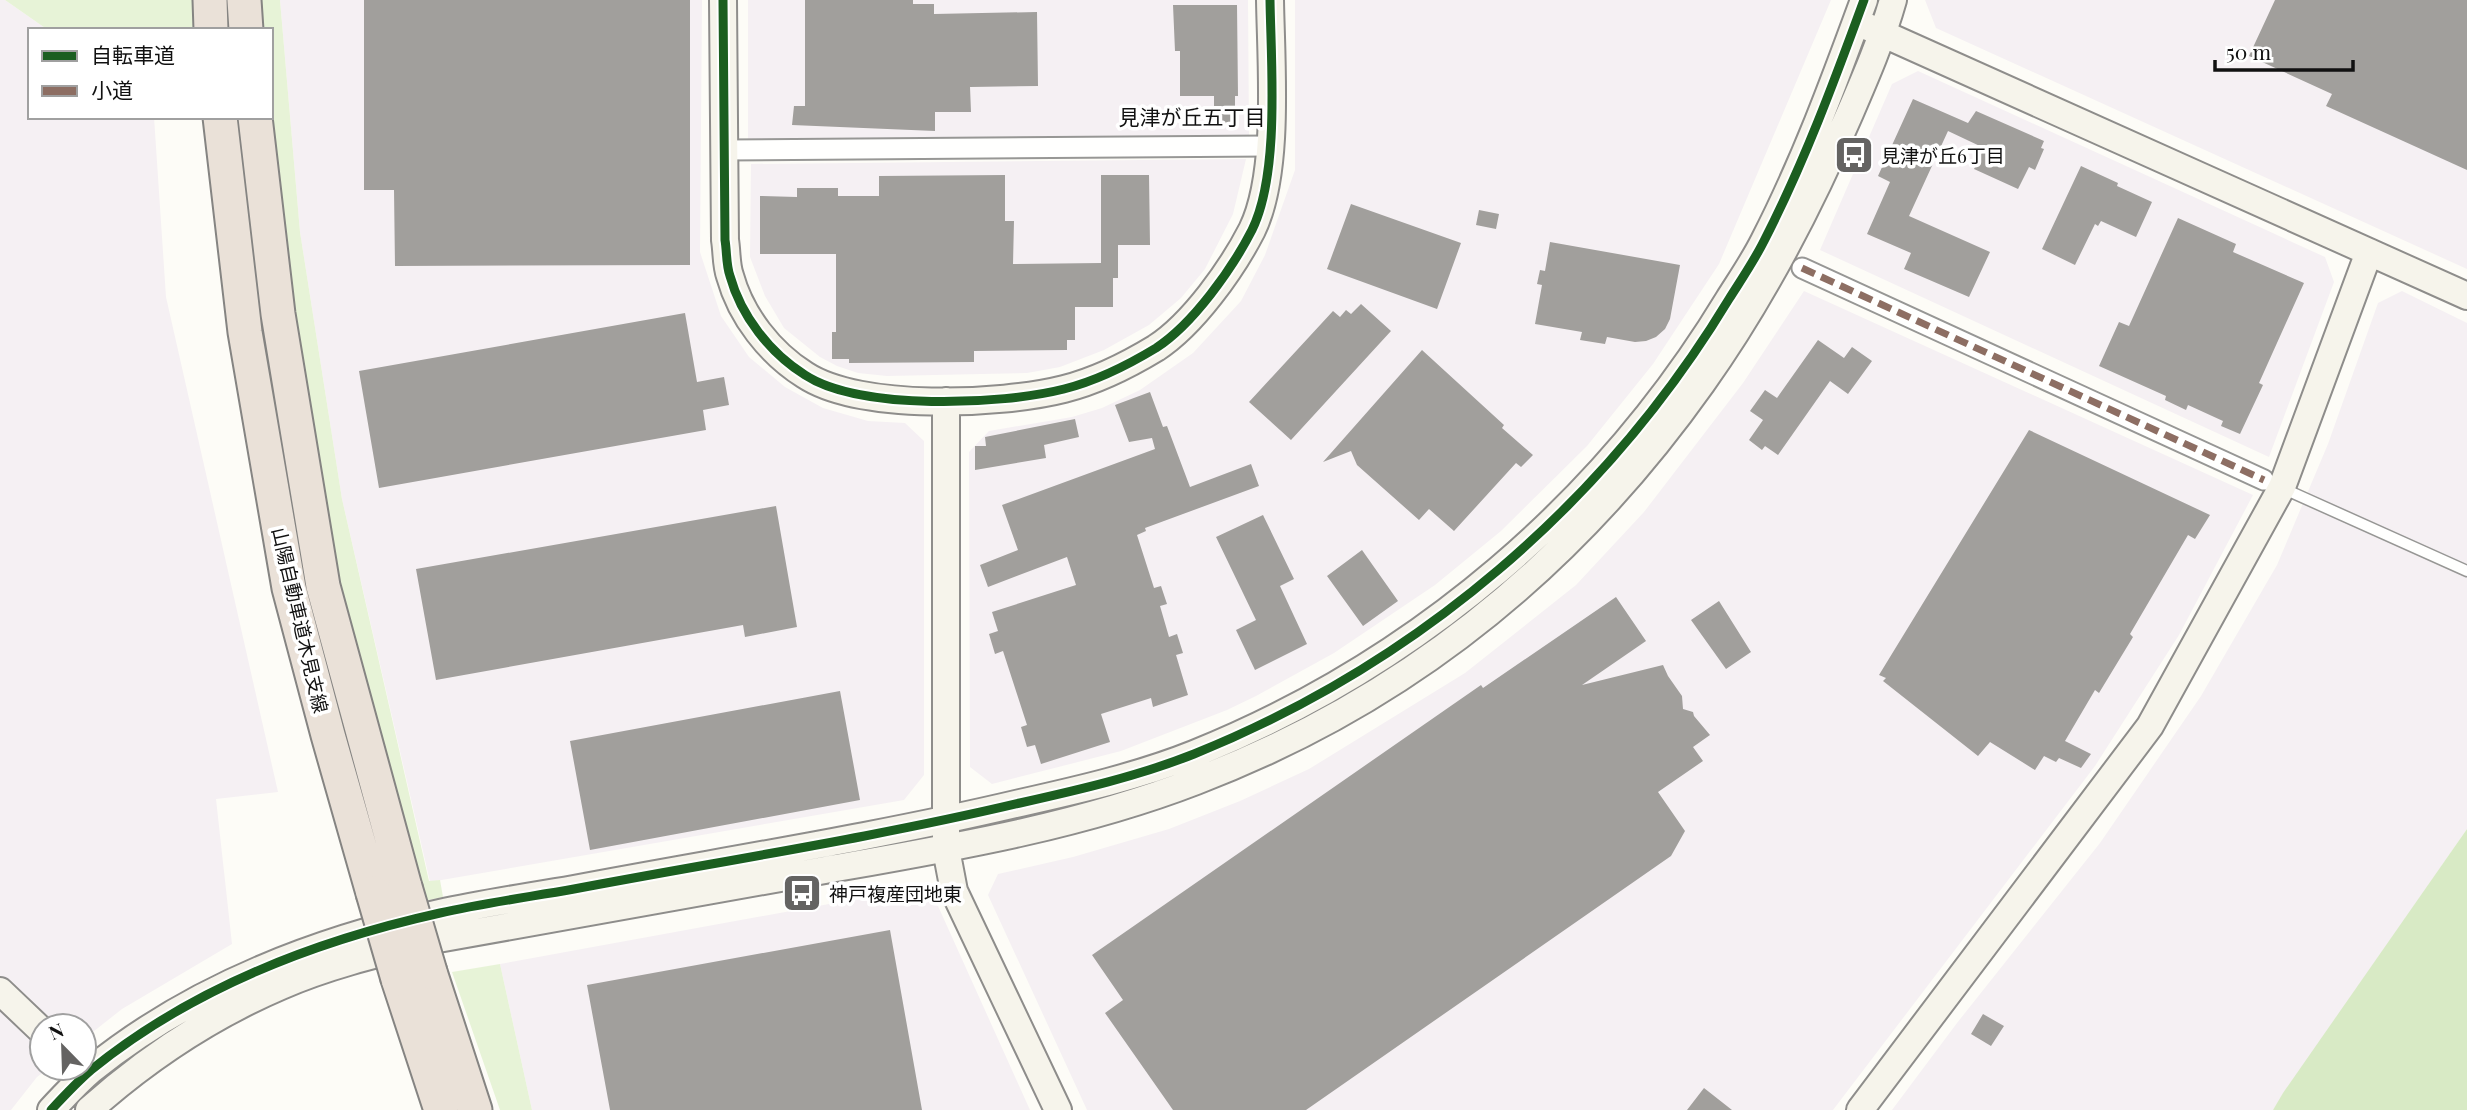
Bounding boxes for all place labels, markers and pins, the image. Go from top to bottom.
bus stop icon: 見津が丘6丁目 [1833,134,1875,176]
place label: 見津が丘6丁目 [1881,142,2005,168]
bus stop icon: 神戸複産団地東 [781,872,823,914]
place label: 神戸複産団地東 [829,880,962,906]

